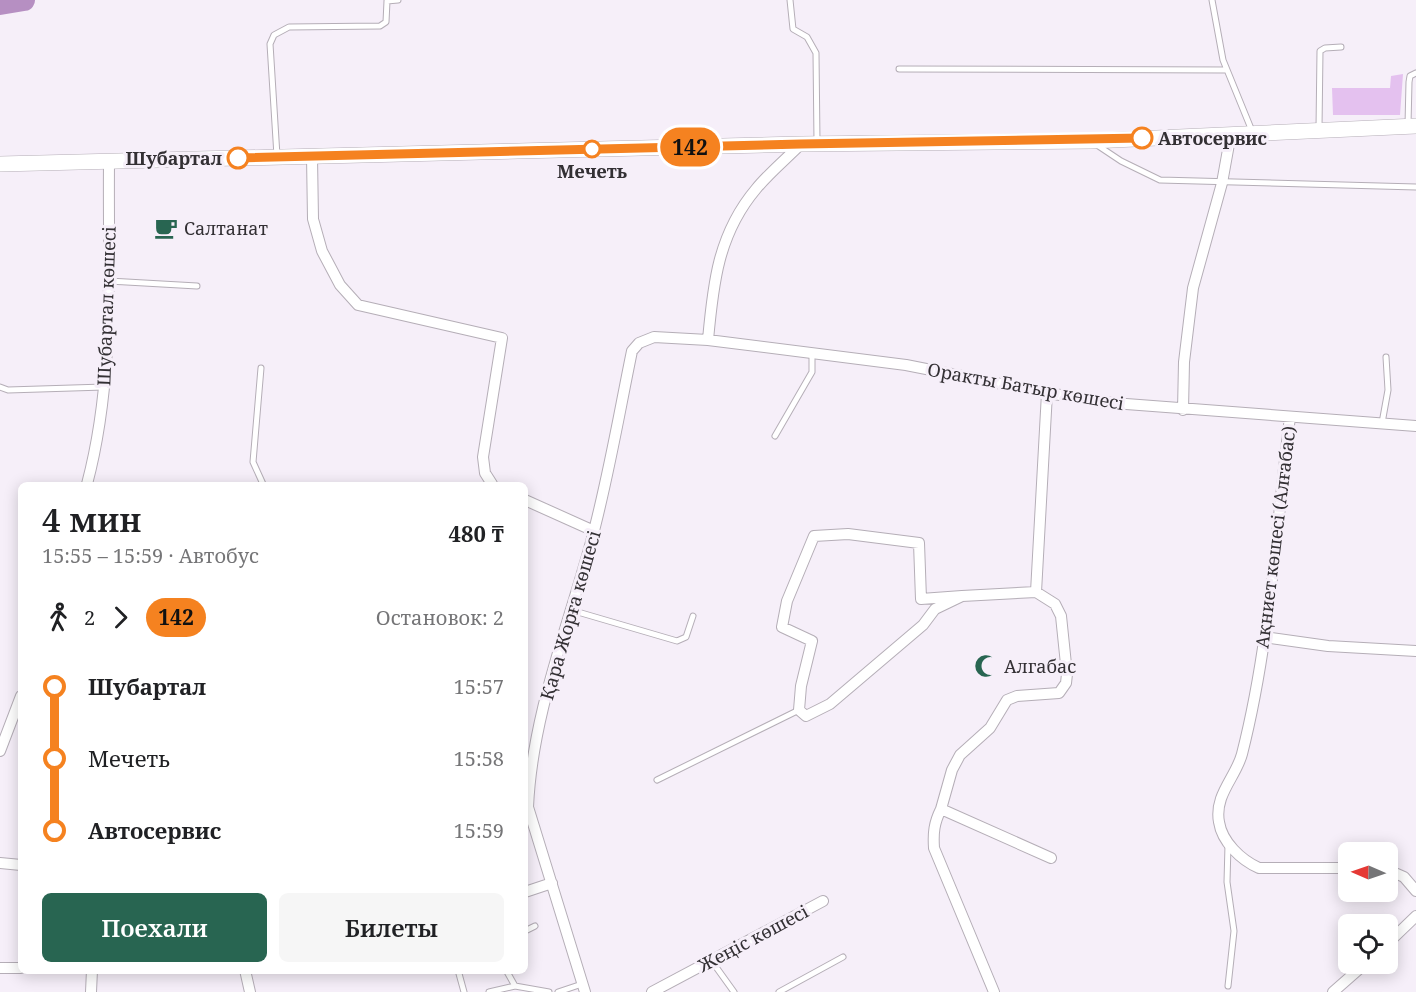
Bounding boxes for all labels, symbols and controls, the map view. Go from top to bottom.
place label: Автосервис [1158,126,1267,150]
marker: Автосервис [1131,127,1153,149]
line badge: 142 [656,128,724,166]
text: 142 [672,133,708,161]
marker: Мечеть [583,140,601,158]
place label: Шубартал [125,146,222,170]
marker: Шубартал [227,147,249,169]
place label: Мечеть [557,159,627,183]
cafe icon: Салтанат [153,215,179,241]
place label: Салтанат [184,216,268,240]
street label: Шубартал көшесі [91,226,121,386]
street label: Оракты Батыр көшесі [926,357,1126,415]
street label: Ақниет көшесі (Алғабас) [1249,424,1301,650]
text: 4 мин [42,497,141,542]
text: 480 ₸ [449,518,504,548]
street label: Қара Жорға көшесі [534,527,606,703]
text: 15:55 – 15:59 · Автобус [42,542,259,569]
icon: walk [42,601,75,634]
icon: forward [104,601,137,634]
text: 142 [158,603,194,631]
text: 2 [84,604,95,631]
text: Остановок: 2 [376,604,504,631]
mosque icon: Алгабас [973,653,999,679]
place label: Алгабас [1004,654,1076,678]
text: Шубартал [88,671,206,701]
text: 15:57 [454,673,504,700]
text: Мечеть [88,743,170,773]
text: 15:58 [454,745,504,772]
text: Автосервис [88,815,221,845]
text: 15:59 [454,817,504,844]
north arrow [1338,842,1398,902]
map controls [1338,842,1398,974]
button: Поехали [42,893,267,962]
button: Билеты [279,893,504,962]
street label: Жеңіс көшесі [693,899,813,978]
button: locate [1338,914,1398,974]

